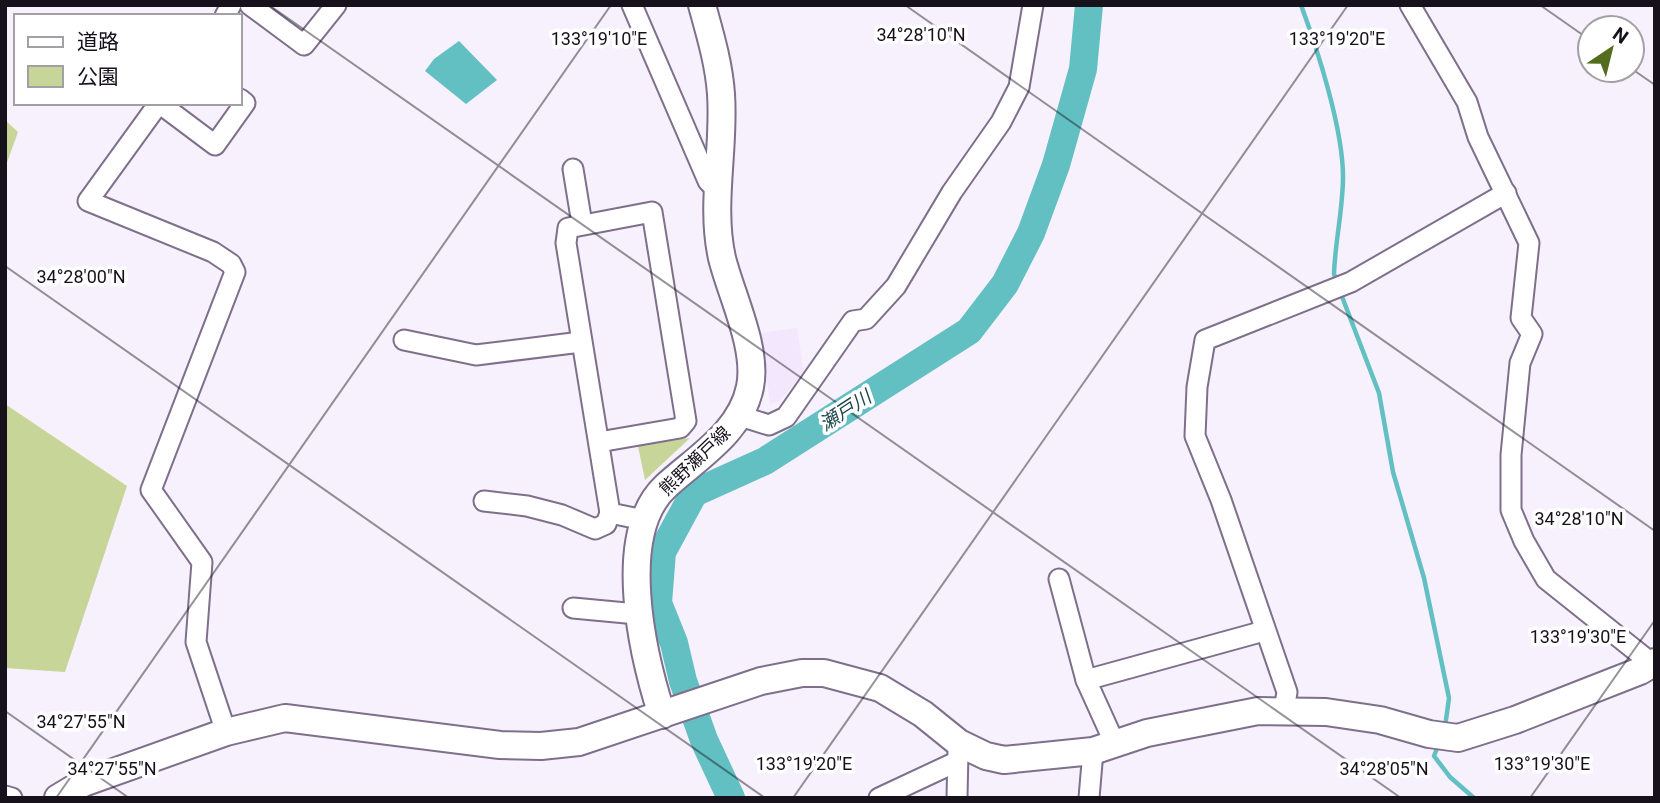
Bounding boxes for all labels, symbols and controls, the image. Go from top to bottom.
legend [14,14,242,105]
north arrow [1576,14,1646,84]
text: N [1608,22,1633,49]
text: 34°28'10"N [876,24,966,45]
text: 133°19'10"E [551,28,647,49]
text: 133°19'20"E [1289,28,1385,49]
text: 道路 [77,30,119,54]
text: 公園 [77,65,119,89]
text: 34°28'00"N [36,266,126,287]
water label: 瀬戸川 [815,384,877,436]
street label: 熊野瀬戸線 [655,422,734,499]
text: 34°28'10"N [1534,508,1624,529]
text: 133°19'30"E [1530,626,1626,647]
text: 34°27'55"N [36,711,126,732]
text: 133°19'20"E [756,753,852,774]
text: 133°19'30"E [1494,753,1590,774]
text: 34°27'55"N [67,758,157,779]
text: 34°28'05"N [1339,758,1429,779]

